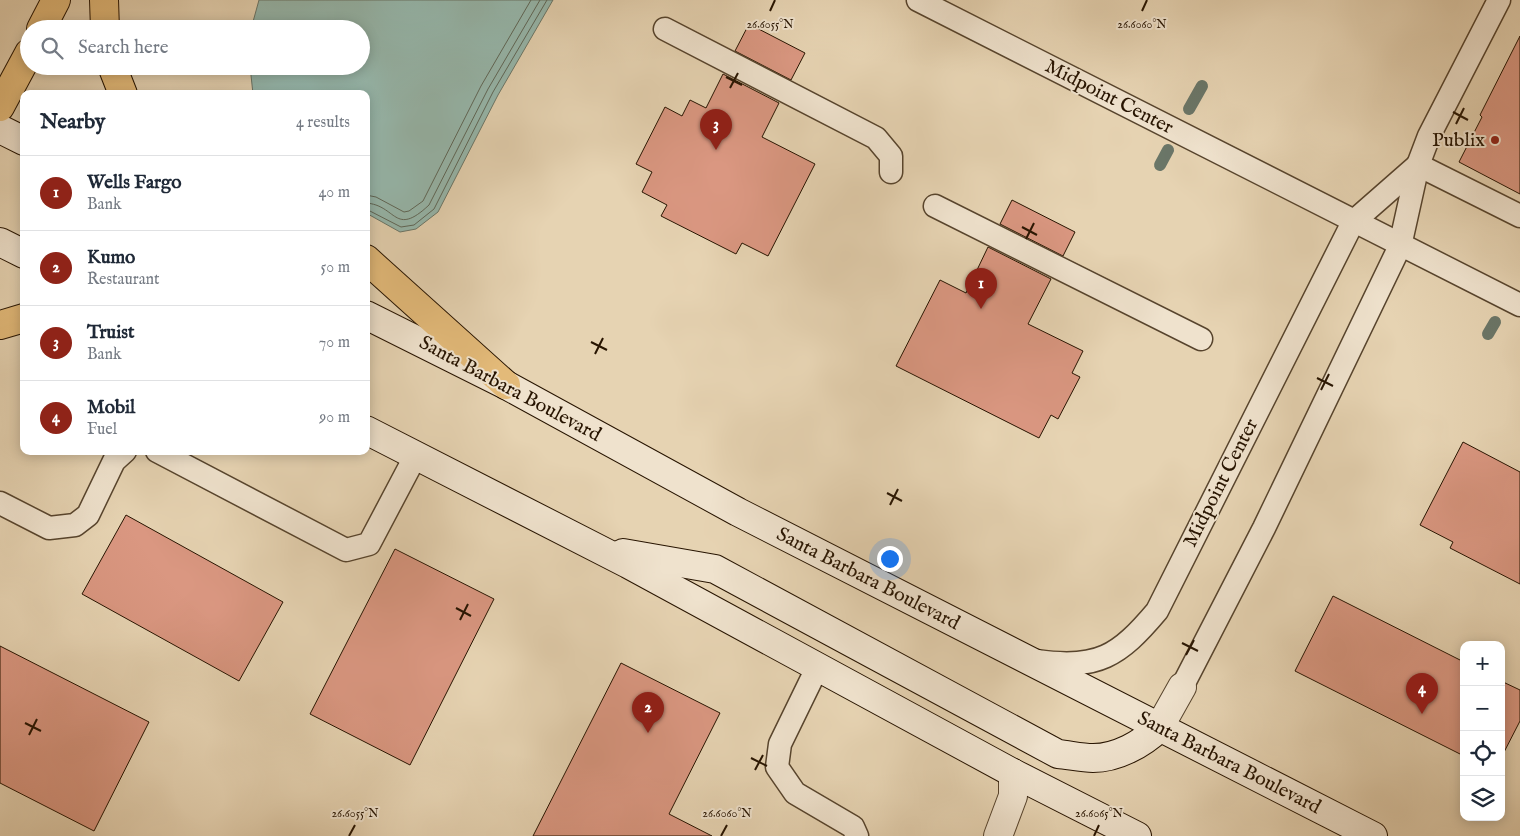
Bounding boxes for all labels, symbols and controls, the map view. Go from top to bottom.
text: 26.6055°N [746,17,794,32]
text: 26.6060°N [1117,17,1167,32]
search box [20,20,370,75]
icon: search [38,34,66,62]
text: Search here [78,36,169,60]
street label: Midpoint Center [1041,54,1178,140]
text: Nearby [40,109,105,136]
pin: 3 [700,109,732,150]
text: 4 results [296,113,350,133]
place label: Publix [1432,128,1485,153]
marker: Publix [1489,134,1501,146]
text: Wells Fargo [87,171,182,195]
text: 1 [53,183,59,203]
text: 40 m [318,183,350,203]
text: Bank [87,195,122,215]
text: Kumo [87,246,135,270]
text: 2 [52,258,60,278]
text: 50 m [321,258,350,278]
pin: 1 [965,268,997,309]
text: Restaurant [87,270,160,290]
text: Truist [87,321,135,345]
street label: Santa Barbara Boulevard [415,330,606,448]
text: 3 [53,333,59,353]
text: 70 m [319,333,350,353]
text: Bank [87,345,122,365]
text: Mobil [87,396,135,420]
text: 4 [52,408,60,428]
text: 90 m [319,408,350,428]
street label: Midpoint Center [1178,414,1264,551]
text: Fuel [87,420,117,440]
street label: Santa Barbara Boulevard [772,522,964,636]
your location [877,546,903,572]
map controls [1460,641,1505,821]
button: + [1460,641,1505,686]
pin: 4 [1406,673,1438,714]
button: − [1460,686,1505,731]
pin: 2 [632,692,664,733]
street label: Santa Barbara Boulevard [1133,706,1325,820]
button: locate [1460,731,1505,776]
button: layers [1460,776,1505,821]
text: 26.6055°N [331,806,379,821]
text: 26.6060°N [702,806,752,821]
text: 26.6065°N [1075,806,1124,821]

